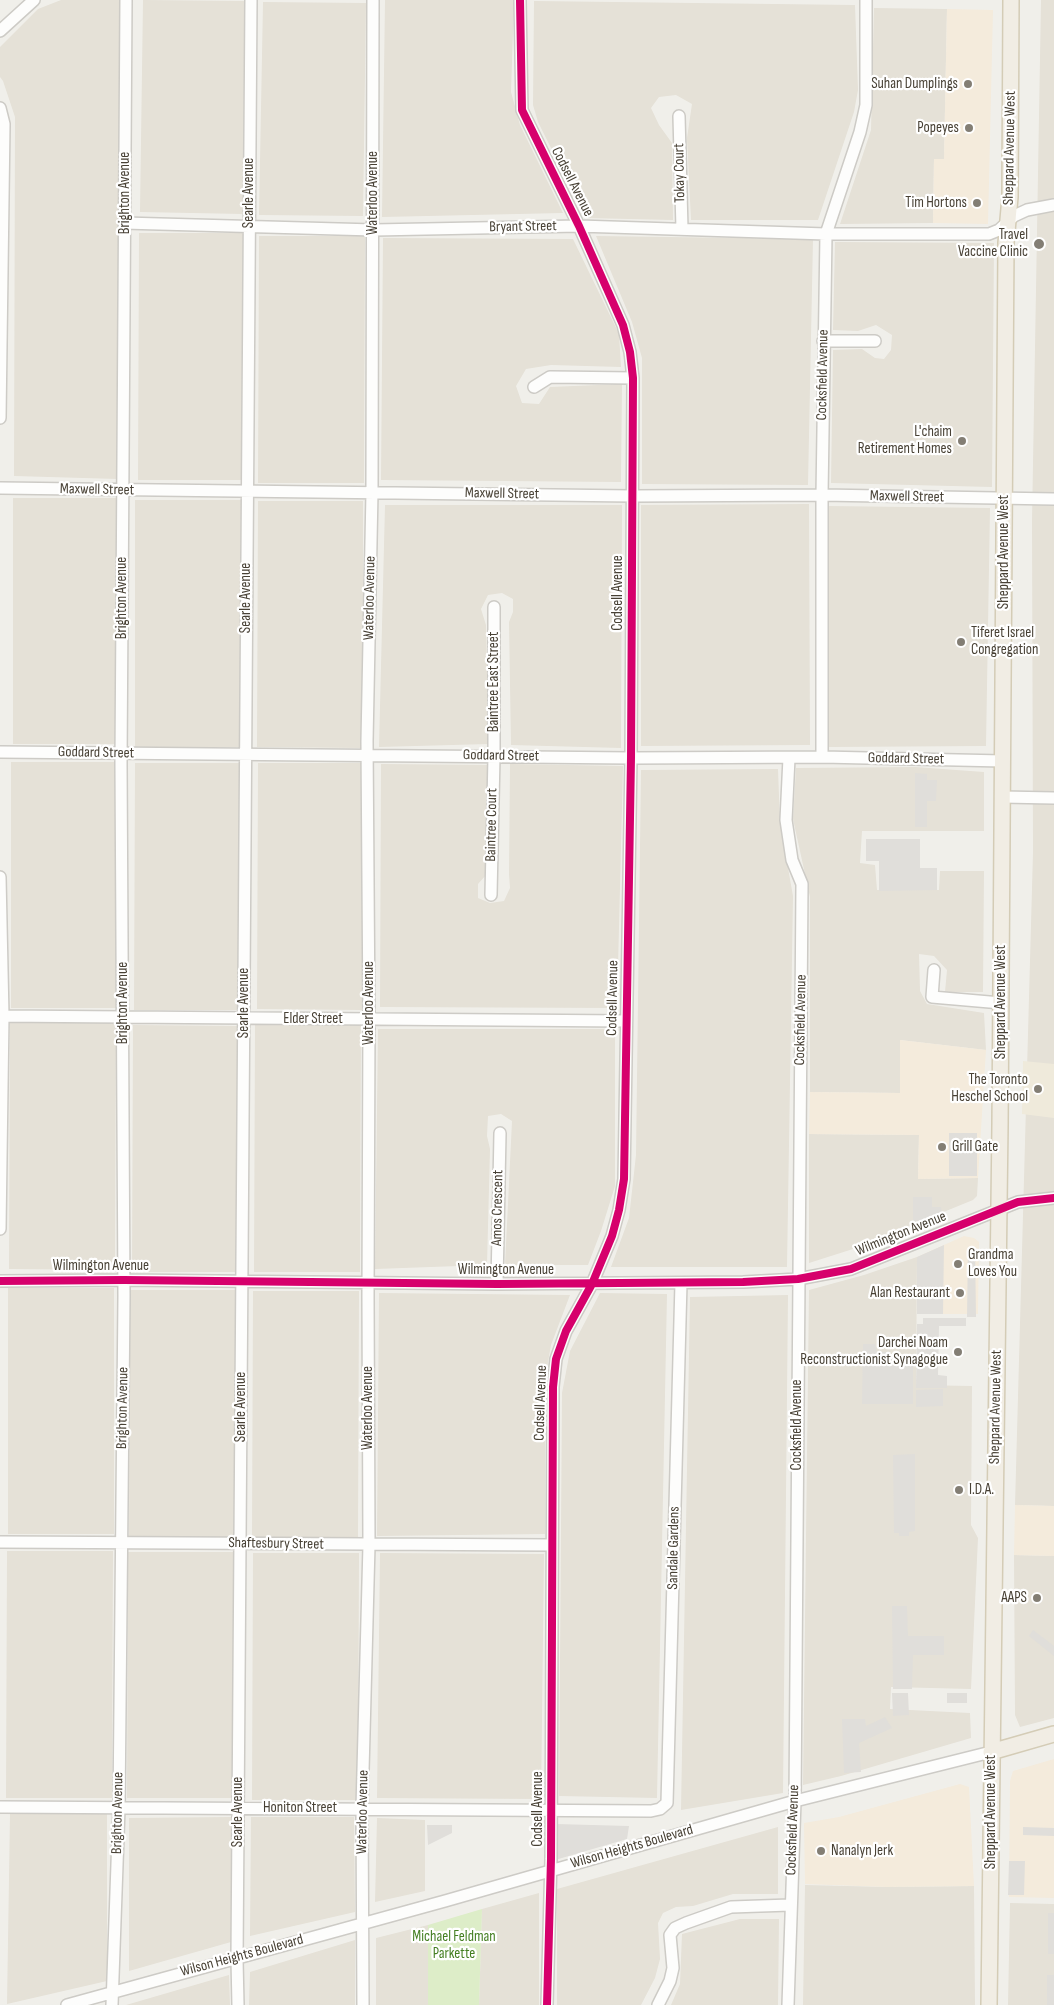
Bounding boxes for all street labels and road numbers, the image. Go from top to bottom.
street label: Sheppard Avenue West [1000,91,1020,205]
street label: Tokay Court [670,143,690,203]
street label: Codsell Avenue [547,144,597,220]
street label: Waterloo Avenue [364,151,382,235]
street label: Brighton Avenue [116,152,134,234]
street label: Searle Avenue [240,158,258,228]
street label: Bryant Street [489,217,557,237]
street label: Cocksfield Avenue [813,329,833,421]
street label: Maxwell Street [60,480,134,500]
street label: Maxwell Street [465,484,539,504]
street label: Maxwell Street [870,487,944,507]
street label: Sheppard Avenue West [995,495,1013,609]
street label: Codsell Avenue [609,555,627,631]
street label: Waterloo Avenue [360,556,380,640]
street label: Brighton Avenue [113,557,131,639]
street label: Searle Avenue [237,563,255,633]
street label: Baintree East Street [485,632,503,732]
street label: Goddard Street [58,743,134,763]
street label: Goddard Street [463,746,539,766]
street label: Goddard Street [868,749,944,769]
street label: Baintree Court [482,788,502,862]
street label: Sheppard Avenue West [992,945,1010,1059]
street label: Codsell Avenue [603,960,623,1036]
street label: Waterloo Avenue [360,961,378,1045]
street label: Brighton Avenue [114,962,132,1044]
street label: Searle Avenue [235,968,253,1038]
street label: Cocksfield Avenue [791,974,811,1066]
street label: Elder Street [283,1010,343,1028]
street label: Amos Crescent [488,1170,508,1246]
street label: Wilmington Avenue [853,1208,949,1260]
street label: Wilmington Avenue [53,1257,149,1275]
street label: Wilmington Avenue [458,1261,554,1279]
street label: Sheppard Avenue West [986,1350,1006,1464]
street label: Codsell Avenue [531,1365,551,1441]
street label: Waterloo Avenue [359,1366,377,1450]
street label: Brighton Avenue [113,1367,133,1449]
street label: Searle Avenue [232,1372,250,1442]
street label: Cocksfield Avenue [788,1380,806,1470]
street label: Sandale Gardens [664,1506,684,1590]
street label: Shaftesbury Street [228,1534,324,1554]
street label: Sheppard Avenue West [982,1755,1000,1869]
street label: Waterloo Avenue [353,1770,373,1854]
street label: Codsell Avenue [529,1771,547,1847]
street label: Brighton Avenue [108,1772,128,1854]
street label: Searle Avenue [229,1777,247,1847]
street label: Cocksfield Avenue [782,1784,804,1876]
street label: Honiton Street [263,1799,337,1817]
street label: Wilson Heights Boulevard [569,1821,695,1873]
street label: Wilson Heights Boulevard [179,1931,305,1981]

